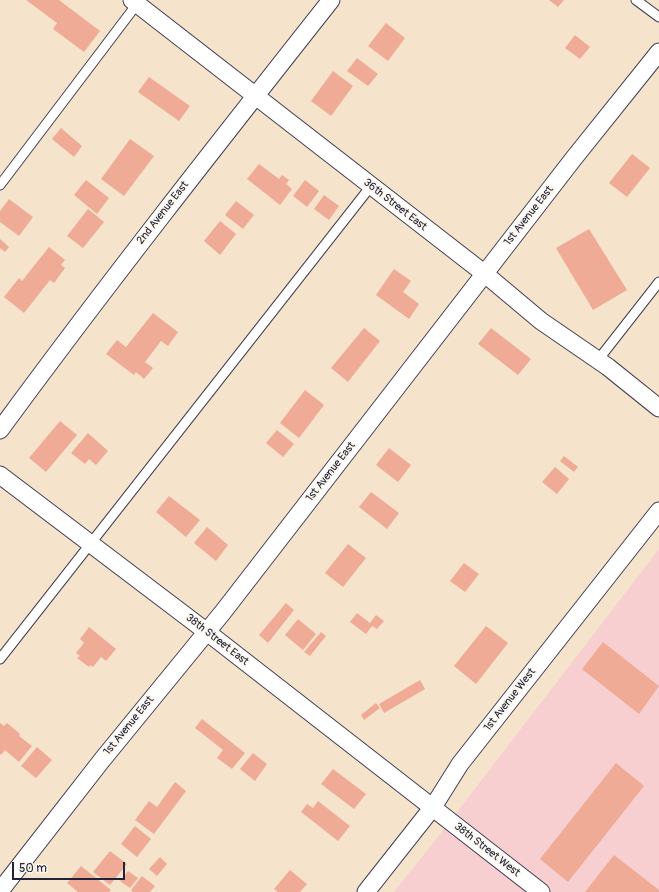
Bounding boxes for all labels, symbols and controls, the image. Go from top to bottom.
street label: 36th Street East [361,176,429,234]
street label: 2nd Avenue East [134,179,192,247]
street label: 1st Avenue East [502,183,556,249]
street label: 1st Avenue East [304,439,358,505]
street label: 38th Street East [183,611,251,669]
street label: 1st Avenue West [481,666,539,734]
street label: 1st Avenue East [101,694,157,758]
street label: 38th Street West [451,820,523,880]
scale bar [14,854,127,880]
text: 50 m [19,861,47,876]

